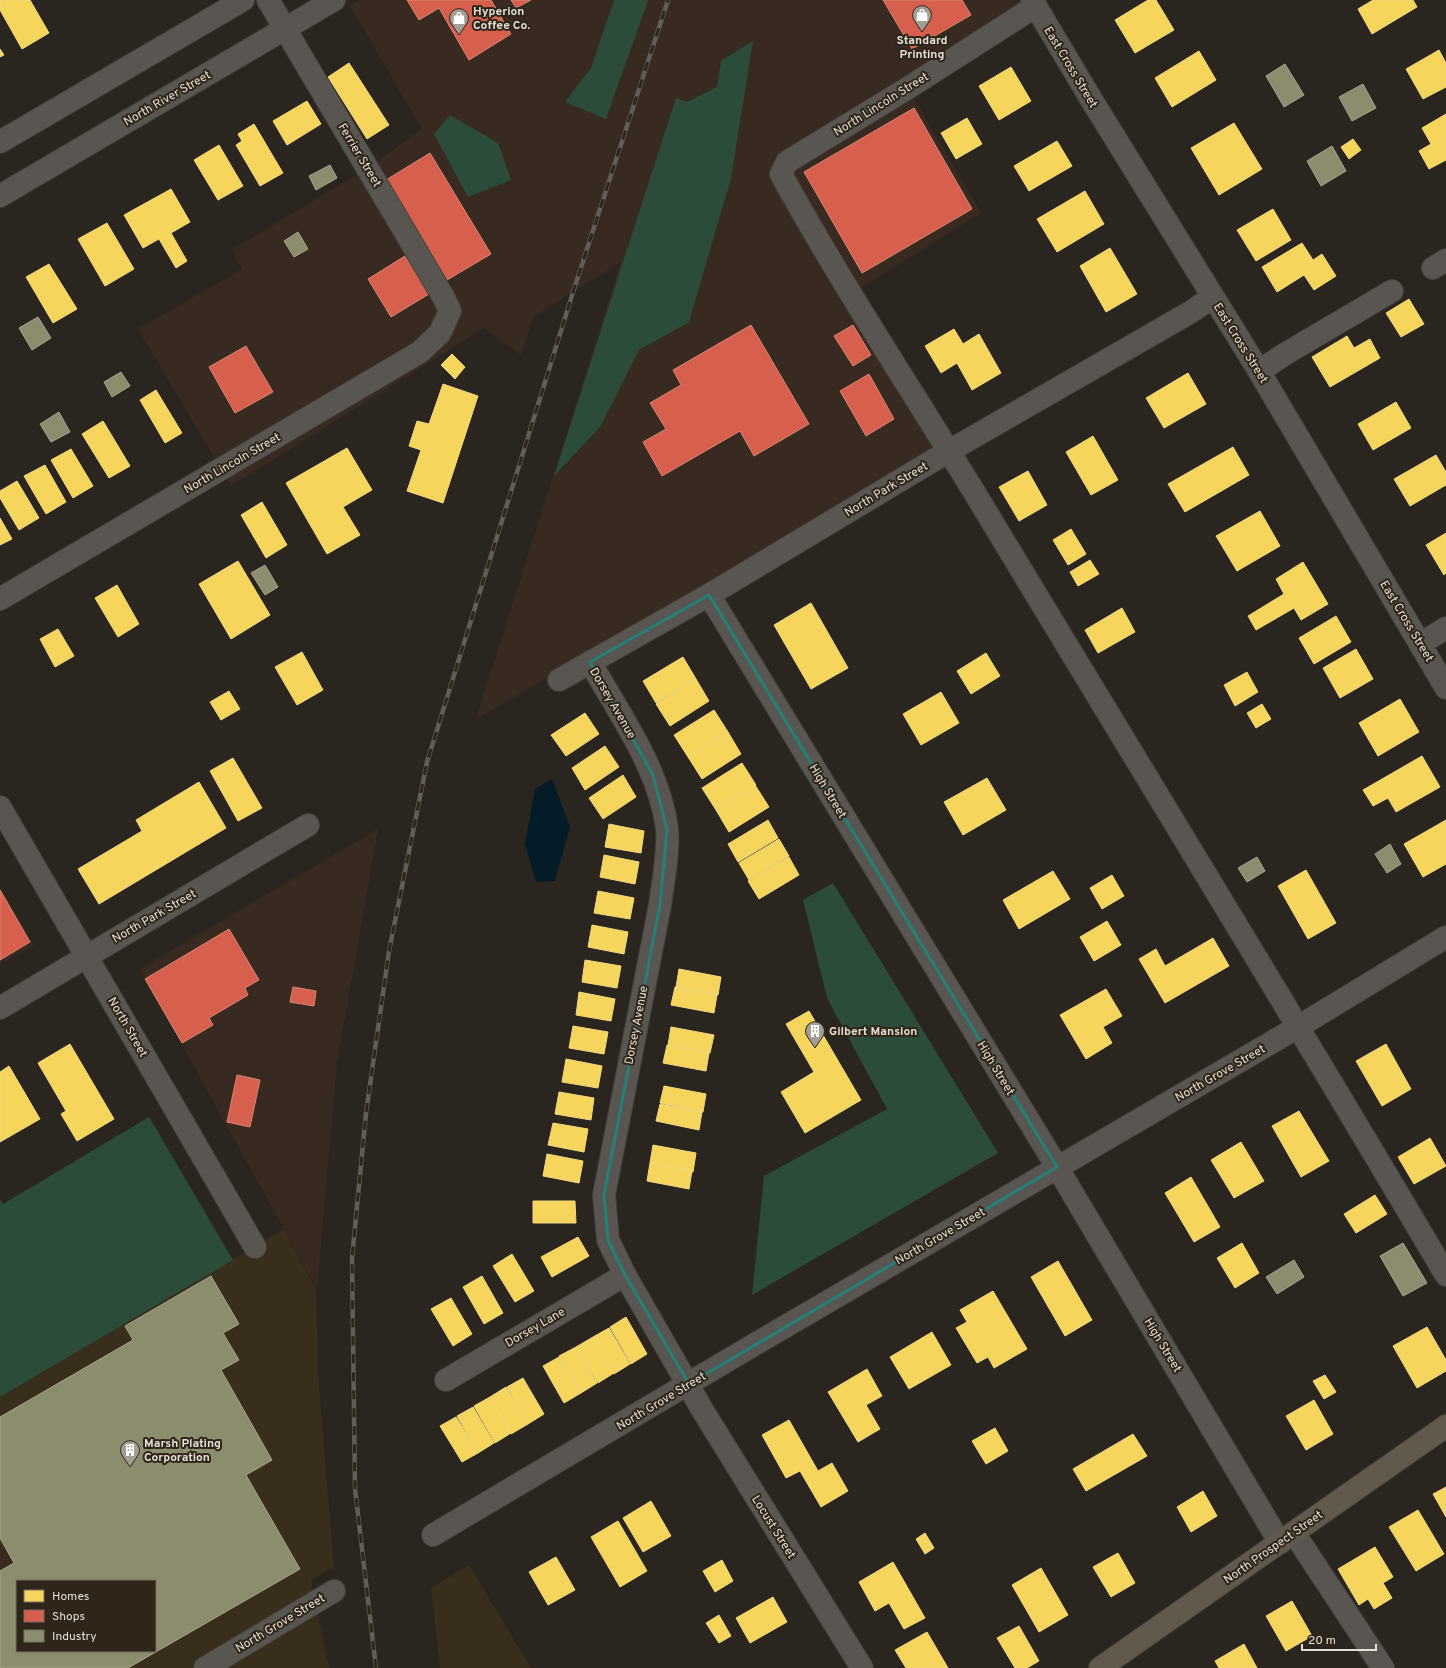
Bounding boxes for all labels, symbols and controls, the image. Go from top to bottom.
place label: Hyperion Coffee Co. [473,4,530,34]
shop icon: Standard Printing [911,4,933,32]
shop icon: Hyperion Coffee Co. [448,7,470,35]
street label: East Cross Street [1040,24,1101,111]
place label: Standard Printing [896,33,948,63]
street label: North River Street [121,67,214,130]
street label: North Lincoln Street [831,69,932,141]
street label: Ferrier Street [334,121,384,190]
street label: East Cross Street [1209,300,1271,387]
street label: North Lincoln Street [181,430,284,498]
street label: North Park Street [842,459,931,521]
street label: East Cross Street [1376,578,1437,665]
street label: Dorsey Avenue [585,665,639,742]
street label: High Street [805,761,850,822]
street label: North Park Street [110,886,199,947]
street label: Dorsey Avenue [622,985,652,1066]
street label: North Street [103,995,151,1060]
building icon: Gilbert Mansion [804,1020,826,1048]
place label: Gilbert Mansion [829,1024,917,1040]
street label: High Street [973,1038,1018,1099]
street label: North Grove Street [1173,1042,1268,1106]
street label: North Grove Street [893,1205,988,1269]
street label: Dorsey Lane [503,1304,568,1351]
street label: High Street [1140,1315,1185,1376]
street label: North Grove Street [614,1369,709,1435]
place label: Marsh Plating Corporation [144,1436,221,1466]
building icon: Marsh Plating Corporation [119,1439,141,1467]
street label: Locust Street [747,1493,799,1562]
street label: North Prospect Street [1221,1507,1326,1588]
legend [16,1580,156,1652]
text: Homes [52,1589,89,1605]
street label: North Grove Street [233,1591,328,1657]
text: Shops [52,1609,85,1625]
scale bar [1302,1626,1376,1652]
text: Industry [52,1629,97,1645]
text: 20 m [1308,1633,1336,1649]

